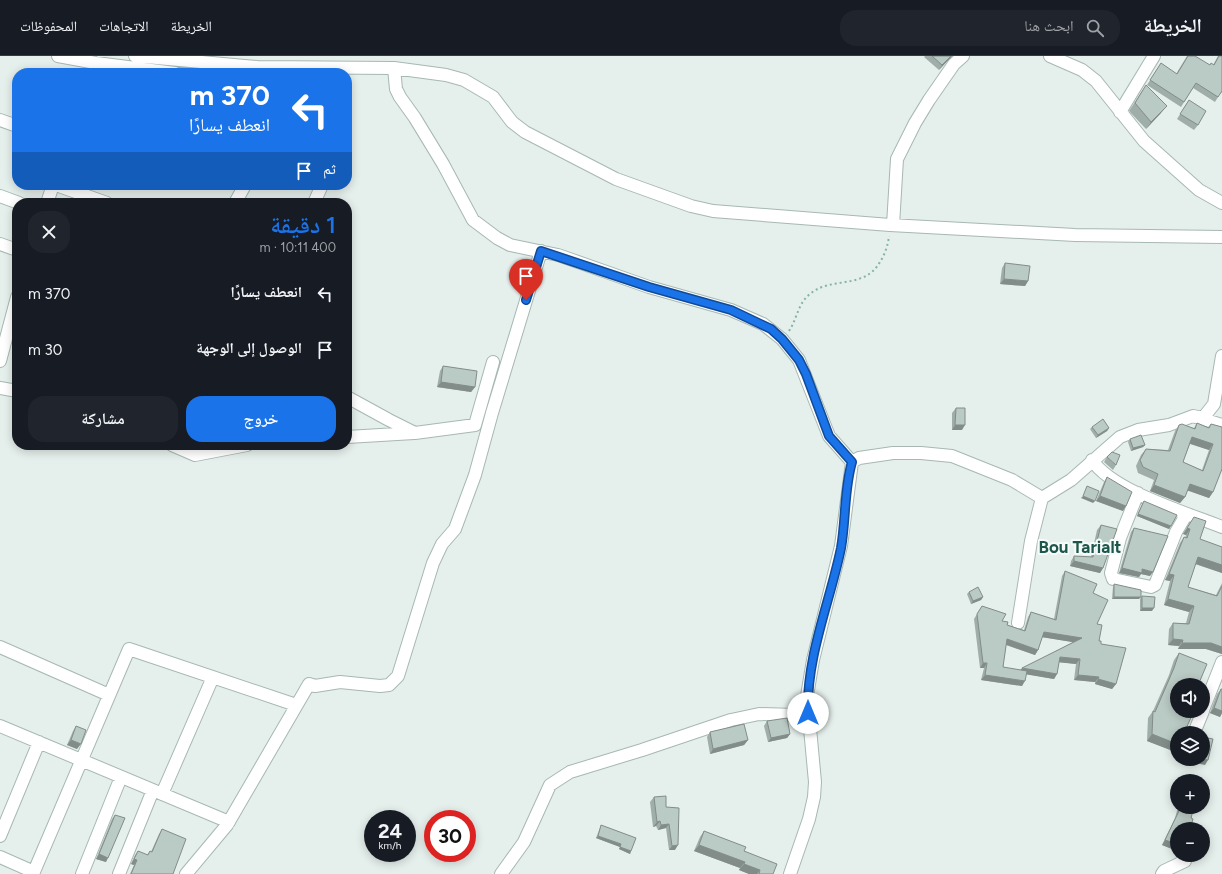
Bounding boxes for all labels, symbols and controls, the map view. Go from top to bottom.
search box [840,10,1120,46]
text: الخريطة [1144,14,1202,37]
text: ابحث هنا [1024,17,1074,35]
icon: search [1084,17,1106,39]
text: المحفوظات [20,18,77,35]
text: الاتجاهات [99,18,149,35]
text: الخريطة [171,18,212,35]
text: 370 m [190,78,270,112]
icon: left [284,84,336,136]
text: انعطف يسارًا [189,114,270,136]
icon: arrive [293,160,315,182]
text: ثم [323,160,336,178]
text: 1 دقيقة [270,210,336,239]
button: close [28,211,70,253]
text: 400 m · 10:11 [260,240,336,255]
pin [509,259,543,300]
icon: arrive [515,265,537,287]
text: انعطف يسارًا [230,283,302,301]
icon: left [314,283,336,305]
text: 370 m [28,285,70,303]
text: الوصول إلى الوجهة [196,339,302,357]
icon: arrive [314,339,336,361]
text: 30 m [28,341,62,359]
button: مشاركة [28,396,178,442]
button: خروج [186,396,336,442]
district label: Bou Tarialt [1039,537,1122,557]
map controls [1170,678,1210,862]
button: sound [1170,678,1210,718]
position arrow [787,692,829,734]
button: layers [1170,726,1210,766]
button: + [1170,774,1210,814]
speed limit sign: 30 [424,810,476,862]
text: 24 [378,819,402,843]
button: − [1170,822,1210,862]
text: km/h [379,839,401,852]

